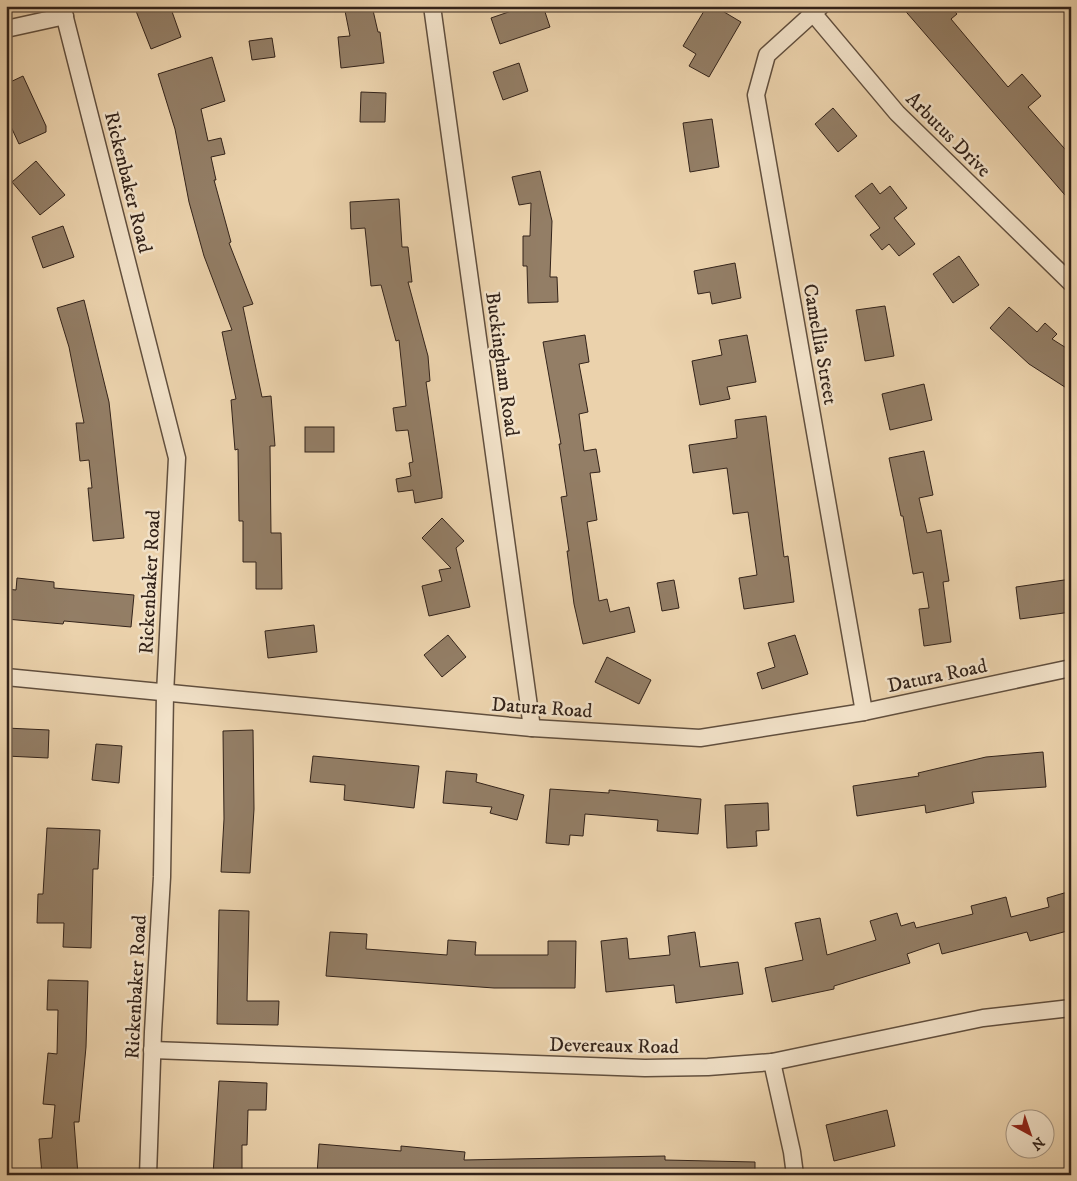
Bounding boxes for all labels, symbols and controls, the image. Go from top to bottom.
street label: Arbutus Drive [900,87,996,183]
street label: Rickenbaker Road [98,109,157,256]
street label: Camellia Street [797,282,842,407]
street label: Buckingham Road [479,290,524,438]
street label: Rickenbaker Road [134,509,167,655]
street label: Datura Road [885,654,989,699]
street label: Datura Road [491,693,593,724]
street label: Rickenbaker Road [120,914,153,1060]
street label: Devereaux Road [549,1033,679,1060]
north arrow [1004,1108,1054,1158]
text: N [1027,1133,1048,1154]

